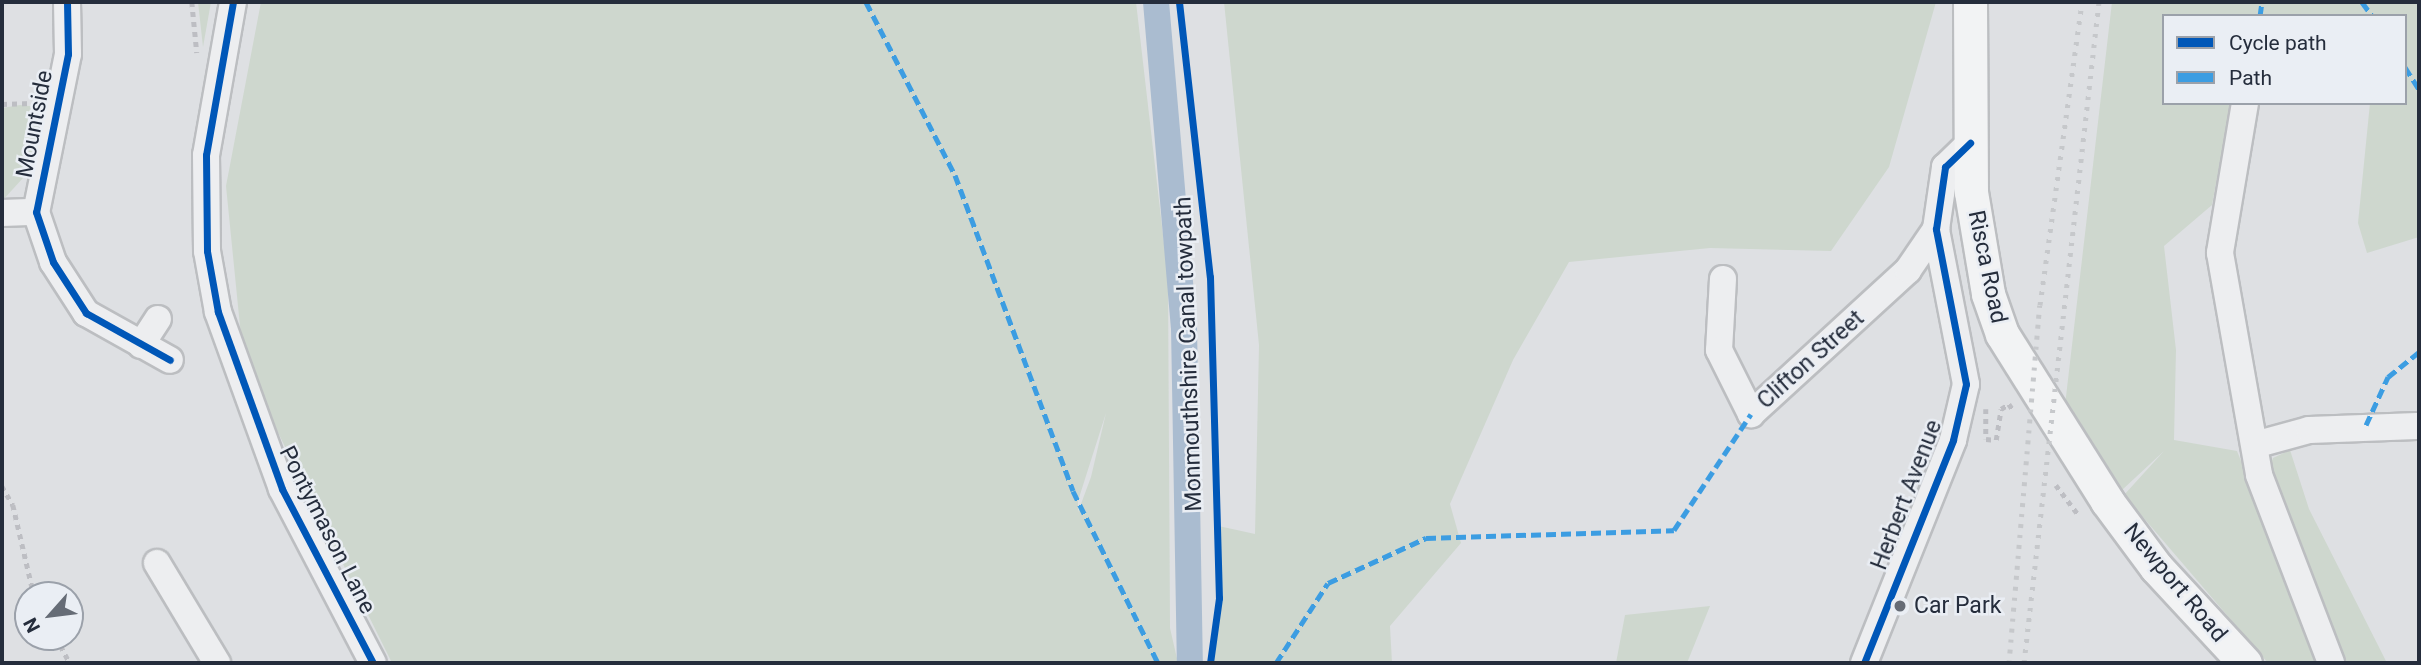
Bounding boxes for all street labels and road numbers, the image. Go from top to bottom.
street label: Mountside [11,68,59,180]
street label: Monmouthshire Canal towpath [1170,196,1208,512]
street label: Risca Road [1962,208,2012,326]
street label: Clifton Street [1752,305,1870,415]
street label: Herbert Avenue [1866,416,1948,574]
street label: Pontymason Lane [273,442,381,618]
street label: Newport Road [2117,518,2233,648]

